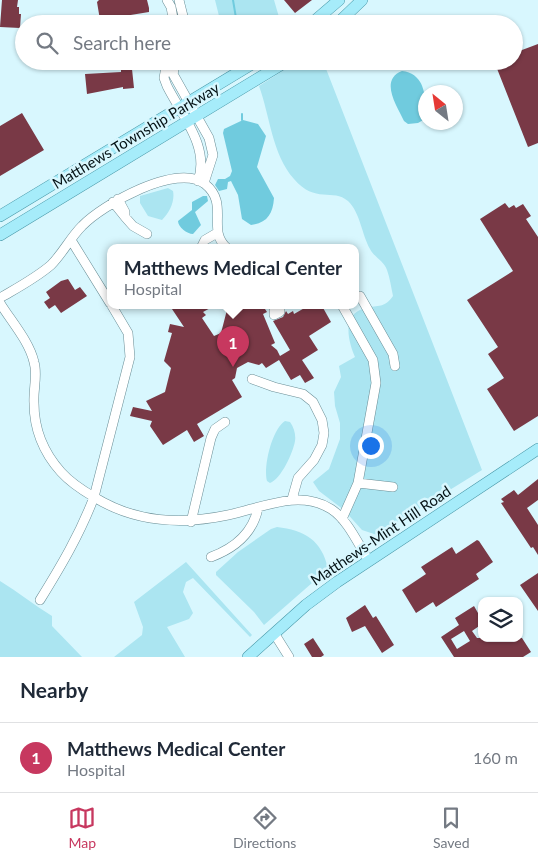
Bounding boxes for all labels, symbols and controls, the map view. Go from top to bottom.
search box [15,15,523,70]
icon: search [33,29,61,57]
text: Search here [73,31,171,54]
street label: Matthews Township Parkway [49,78,222,192]
north arrow [418,85,463,130]
popup [107,244,359,309]
text: Matthews Medical Center [124,256,342,279]
text: Hospital [124,279,182,298]
pin: 1 [217,326,249,367]
your location [358,433,384,459]
street label: Matthews-Mint Hill Road [307,481,454,589]
map controls [478,597,523,642]
button: layers [478,597,523,642]
text: Nearby [20,677,88,702]
text: Matthews Medical Center [67,737,285,760]
text: 1 [31,748,41,767]
text: 160 m [473,748,518,767]
text: Hospital [67,760,125,779]
tab: Map [68,804,96,851]
tab: Directions [233,804,296,851]
tab: Saved [433,804,470,851]

